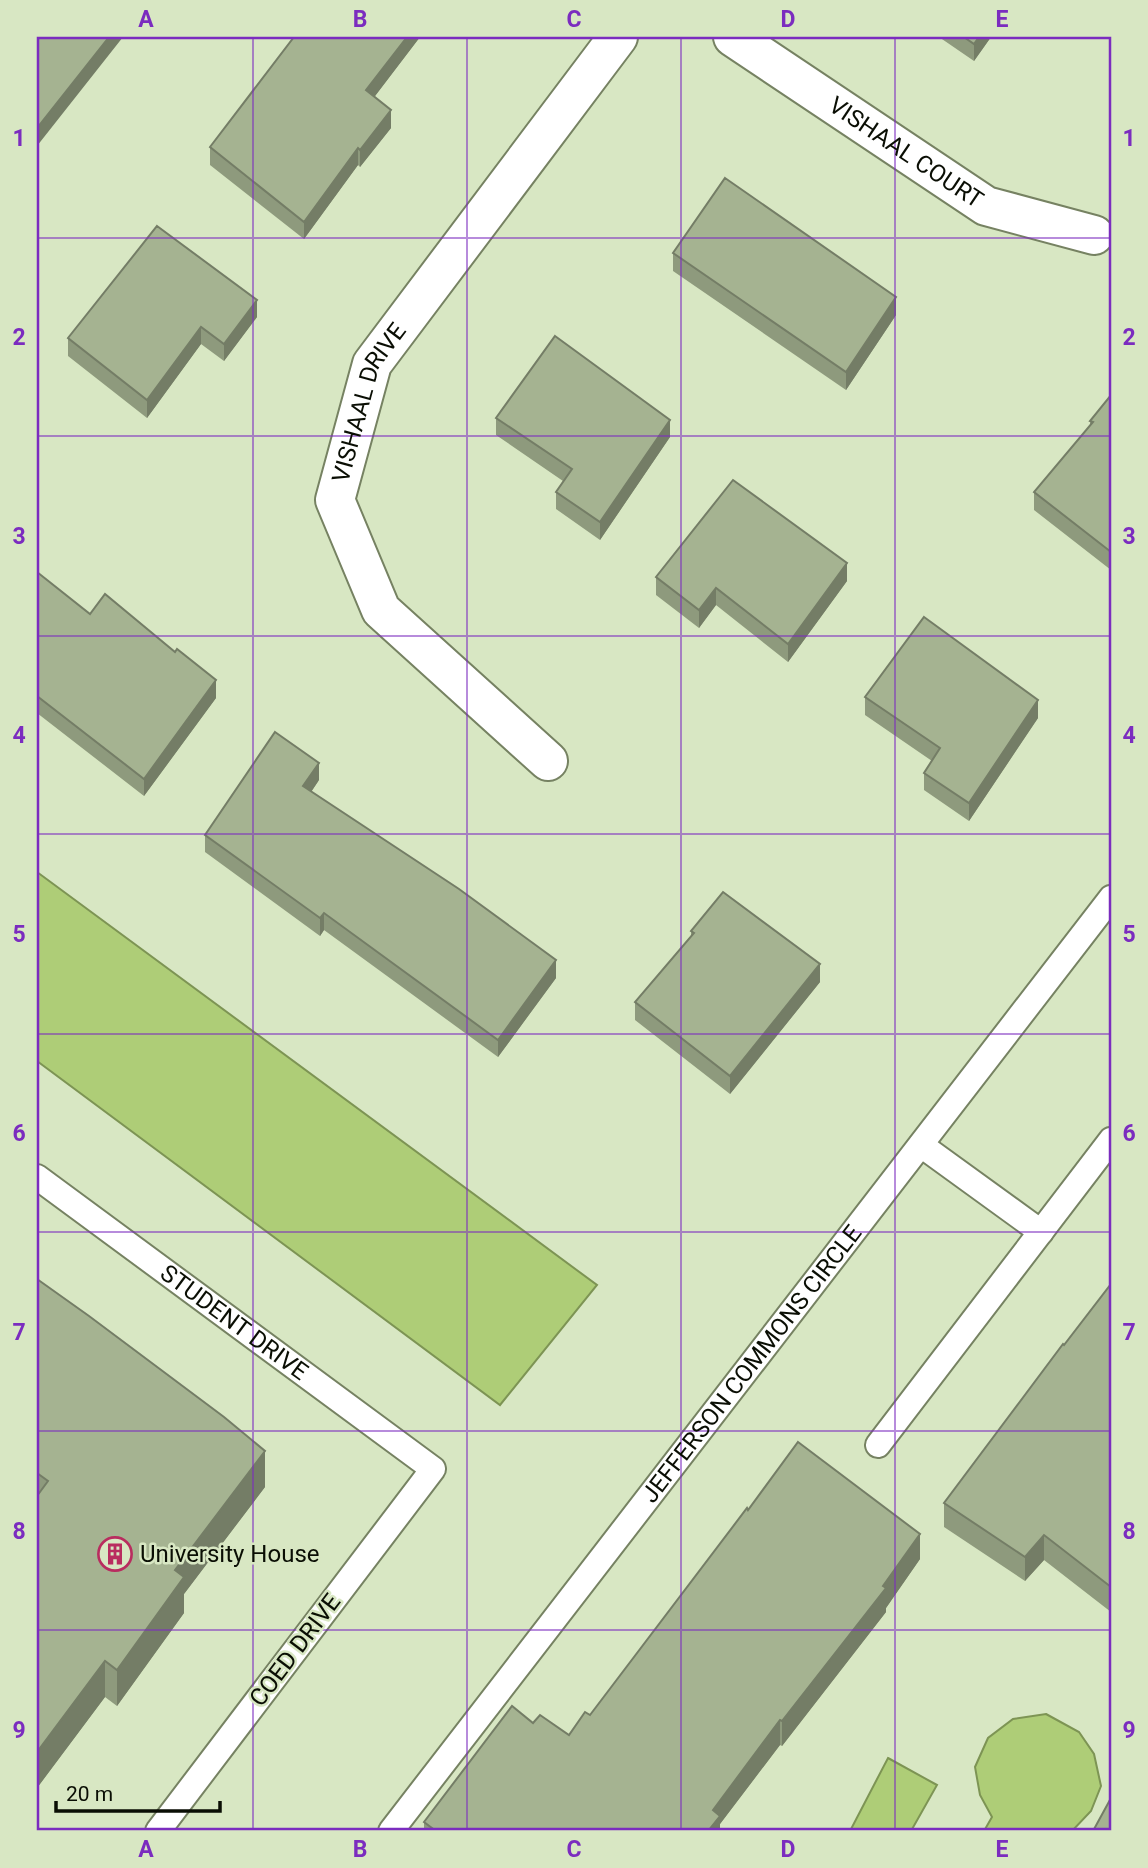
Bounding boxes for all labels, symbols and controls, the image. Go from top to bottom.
text: A [138,6,154,33]
text: B [353,6,367,33]
text: C [566,6,582,33]
text: D [781,6,795,33]
text: E [996,6,1009,33]
street label: VISHAAL COURT [824,91,988,214]
text: 1 [12,125,26,152]
text: 1 [1122,125,1136,152]
street label: VISHAAL DRIVE [326,318,412,486]
text: 2 [12,324,26,351]
text: 2 [1122,324,1136,351]
text: 3 [12,523,26,550]
text: 3 [1122,523,1136,550]
text: 4 [12,722,26,749]
text: 4 [1122,722,1136,749]
text: 5 [12,921,26,948]
text: 5 [1122,921,1136,948]
text: 6 [12,1120,26,1147]
text: 6 [1122,1120,1136,1147]
street label: JEFFERSON COMMONS CIRCLE [636,1220,867,1508]
street label: STUDENT DRIVE [155,1259,313,1386]
text: 7 [12,1319,26,1346]
text: 7 [1122,1319,1136,1346]
text: 8 [12,1518,26,1545]
text: 8 [1122,1518,1136,1545]
building icon: University House [96,1535,134,1573]
place label: University House [140,1540,320,1568]
street label: COED DRIVE [244,1588,346,1712]
text: 9 [12,1717,26,1744]
text: 9 [1122,1717,1136,1744]
scale bar [56,1770,220,1814]
text: 20 m [66,1782,113,1806]
text: A [138,1836,154,1863]
text: B [353,1836,367,1863]
text: C [566,1836,582,1863]
text: D [781,1836,795,1863]
text: E [996,1836,1009,1863]

